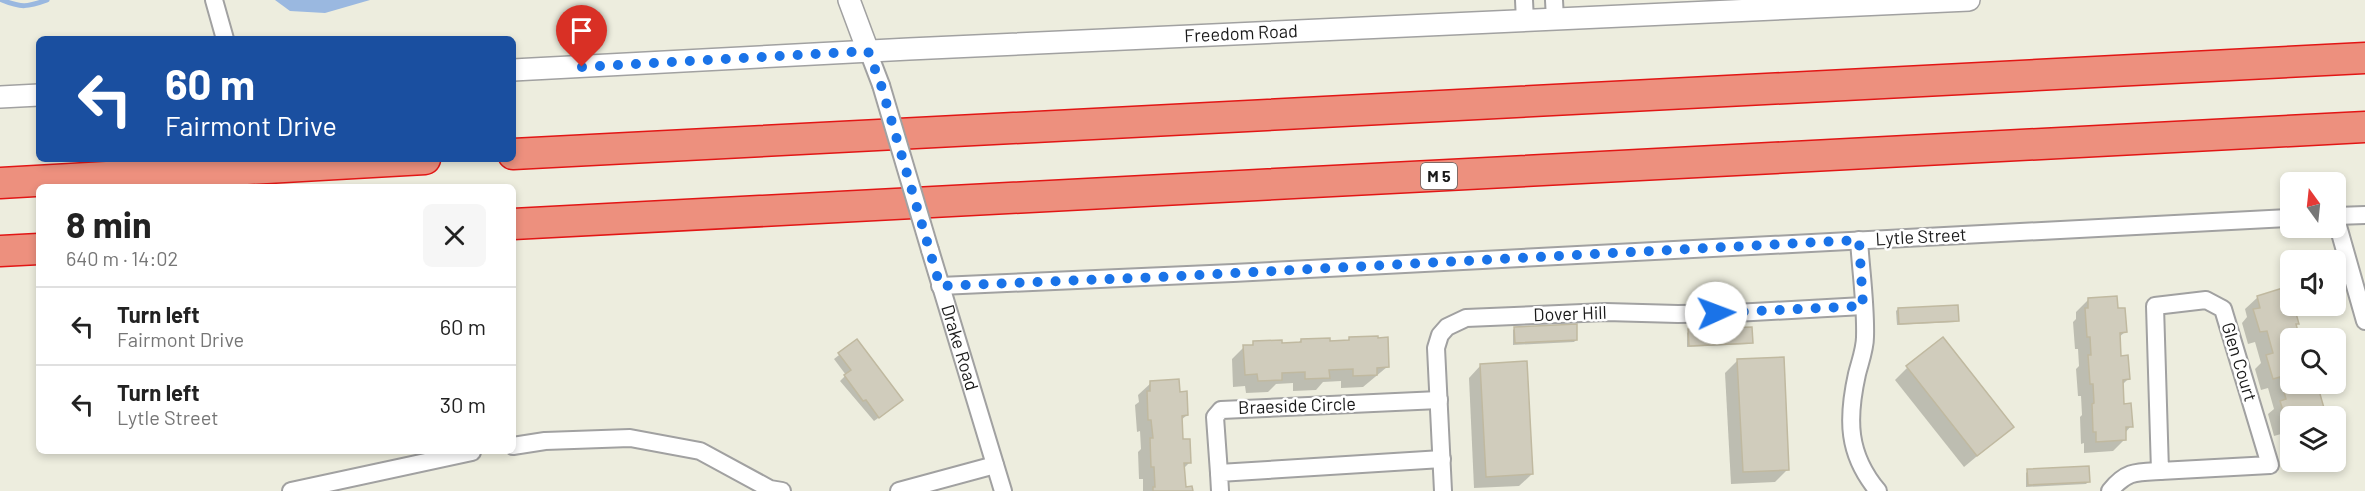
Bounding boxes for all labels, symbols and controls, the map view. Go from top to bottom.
pin [556,5,607,67]
icon: arrive [565,14,598,47]
street label: Freedom Road [1184,19,1298,46]
text: 60 m [165,58,255,108]
icon: left [66,60,144,138]
text: Fairmont Drive [165,109,337,141]
road number: M 5 [1421,163,1457,189]
north arrow [2280,172,2346,238]
map controls [2280,172,2346,472]
text: 8 min [66,202,152,245]
button: close [423,204,486,267]
street label: Lytle Street [1875,223,1967,249]
text: 640 m · 14:02 [66,246,178,270]
button: sound [2280,250,2346,316]
position arrow [1684,281,1748,345]
text: Turn left [117,301,200,327]
street label: Dover Hill [1533,301,1607,325]
street label: Drake Road [937,302,984,393]
icon: left [66,310,99,343]
text: 60 m [440,313,486,339]
street label: Glen Court [2217,319,2262,404]
text: Fairmont Drive [117,327,244,351]
button: search [2280,328,2346,394]
text: Turn left [117,379,200,405]
icon: left [66,388,99,421]
text: 30 m [440,391,486,417]
street label: Braeside Circle [1238,392,1356,418]
text: Lytle Street [117,405,218,429]
button: layers [2280,406,2346,472]

